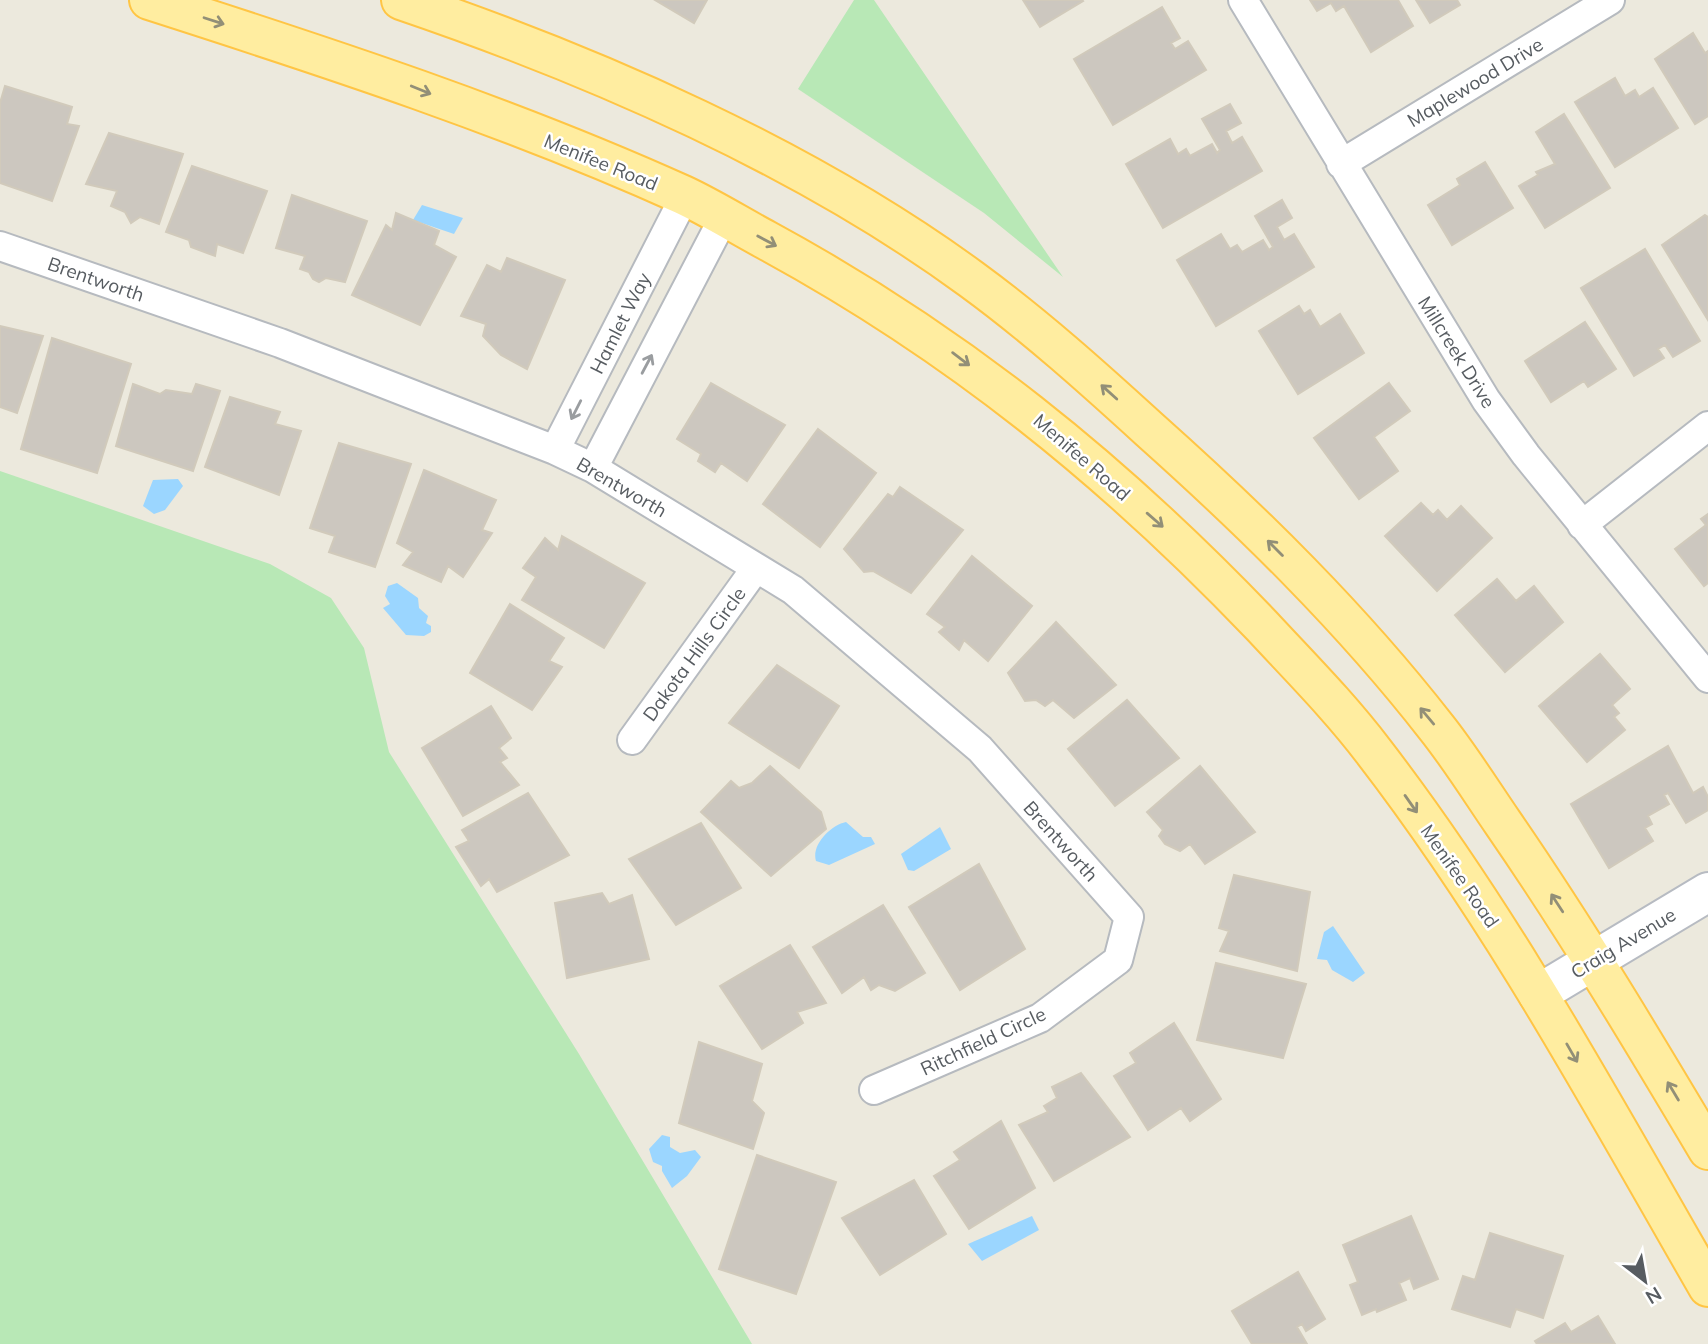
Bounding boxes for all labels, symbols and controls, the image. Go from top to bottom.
one-way arrow [203,16,225,28]
street label: Maplewood Drive [1403,32,1547,132]
one-way arrow [409,84,431,97]
street label: Menifee Road [541,128,661,196]
one-way arrow [756,234,777,248]
street label: Brentworth [45,251,147,307]
street label: Hamlet Way [584,268,656,378]
street label: Millcreek Drive [1413,292,1501,412]
one-way arrow [951,352,970,367]
one-way arrow [641,355,655,375]
one-way arrow [1100,384,1118,400]
one-way arrow [568,399,582,419]
street label: Menifee Road [1029,408,1135,506]
street label: Brentworth [573,452,671,522]
one-way arrow [1146,512,1164,528]
one-way arrow [1266,539,1283,556]
street label: Dakota Hills Circle [637,582,751,726]
one-way arrow [1419,707,1435,725]
one-way arrow [1404,794,1418,813]
street label: Brentworth [1019,796,1103,886]
street label: Menifee Road [1416,820,1504,932]
one-way arrow [1550,893,1564,913]
street label: Craig Avenue [1566,902,1680,984]
street label: Ritchfield Circle [917,1002,1049,1080]
one-way arrow [1566,1042,1580,1062]
one-way arrow [1666,1081,1680,1101]
north arrow [1610,1246,1680,1316]
text: N [1641,1282,1666,1310]

